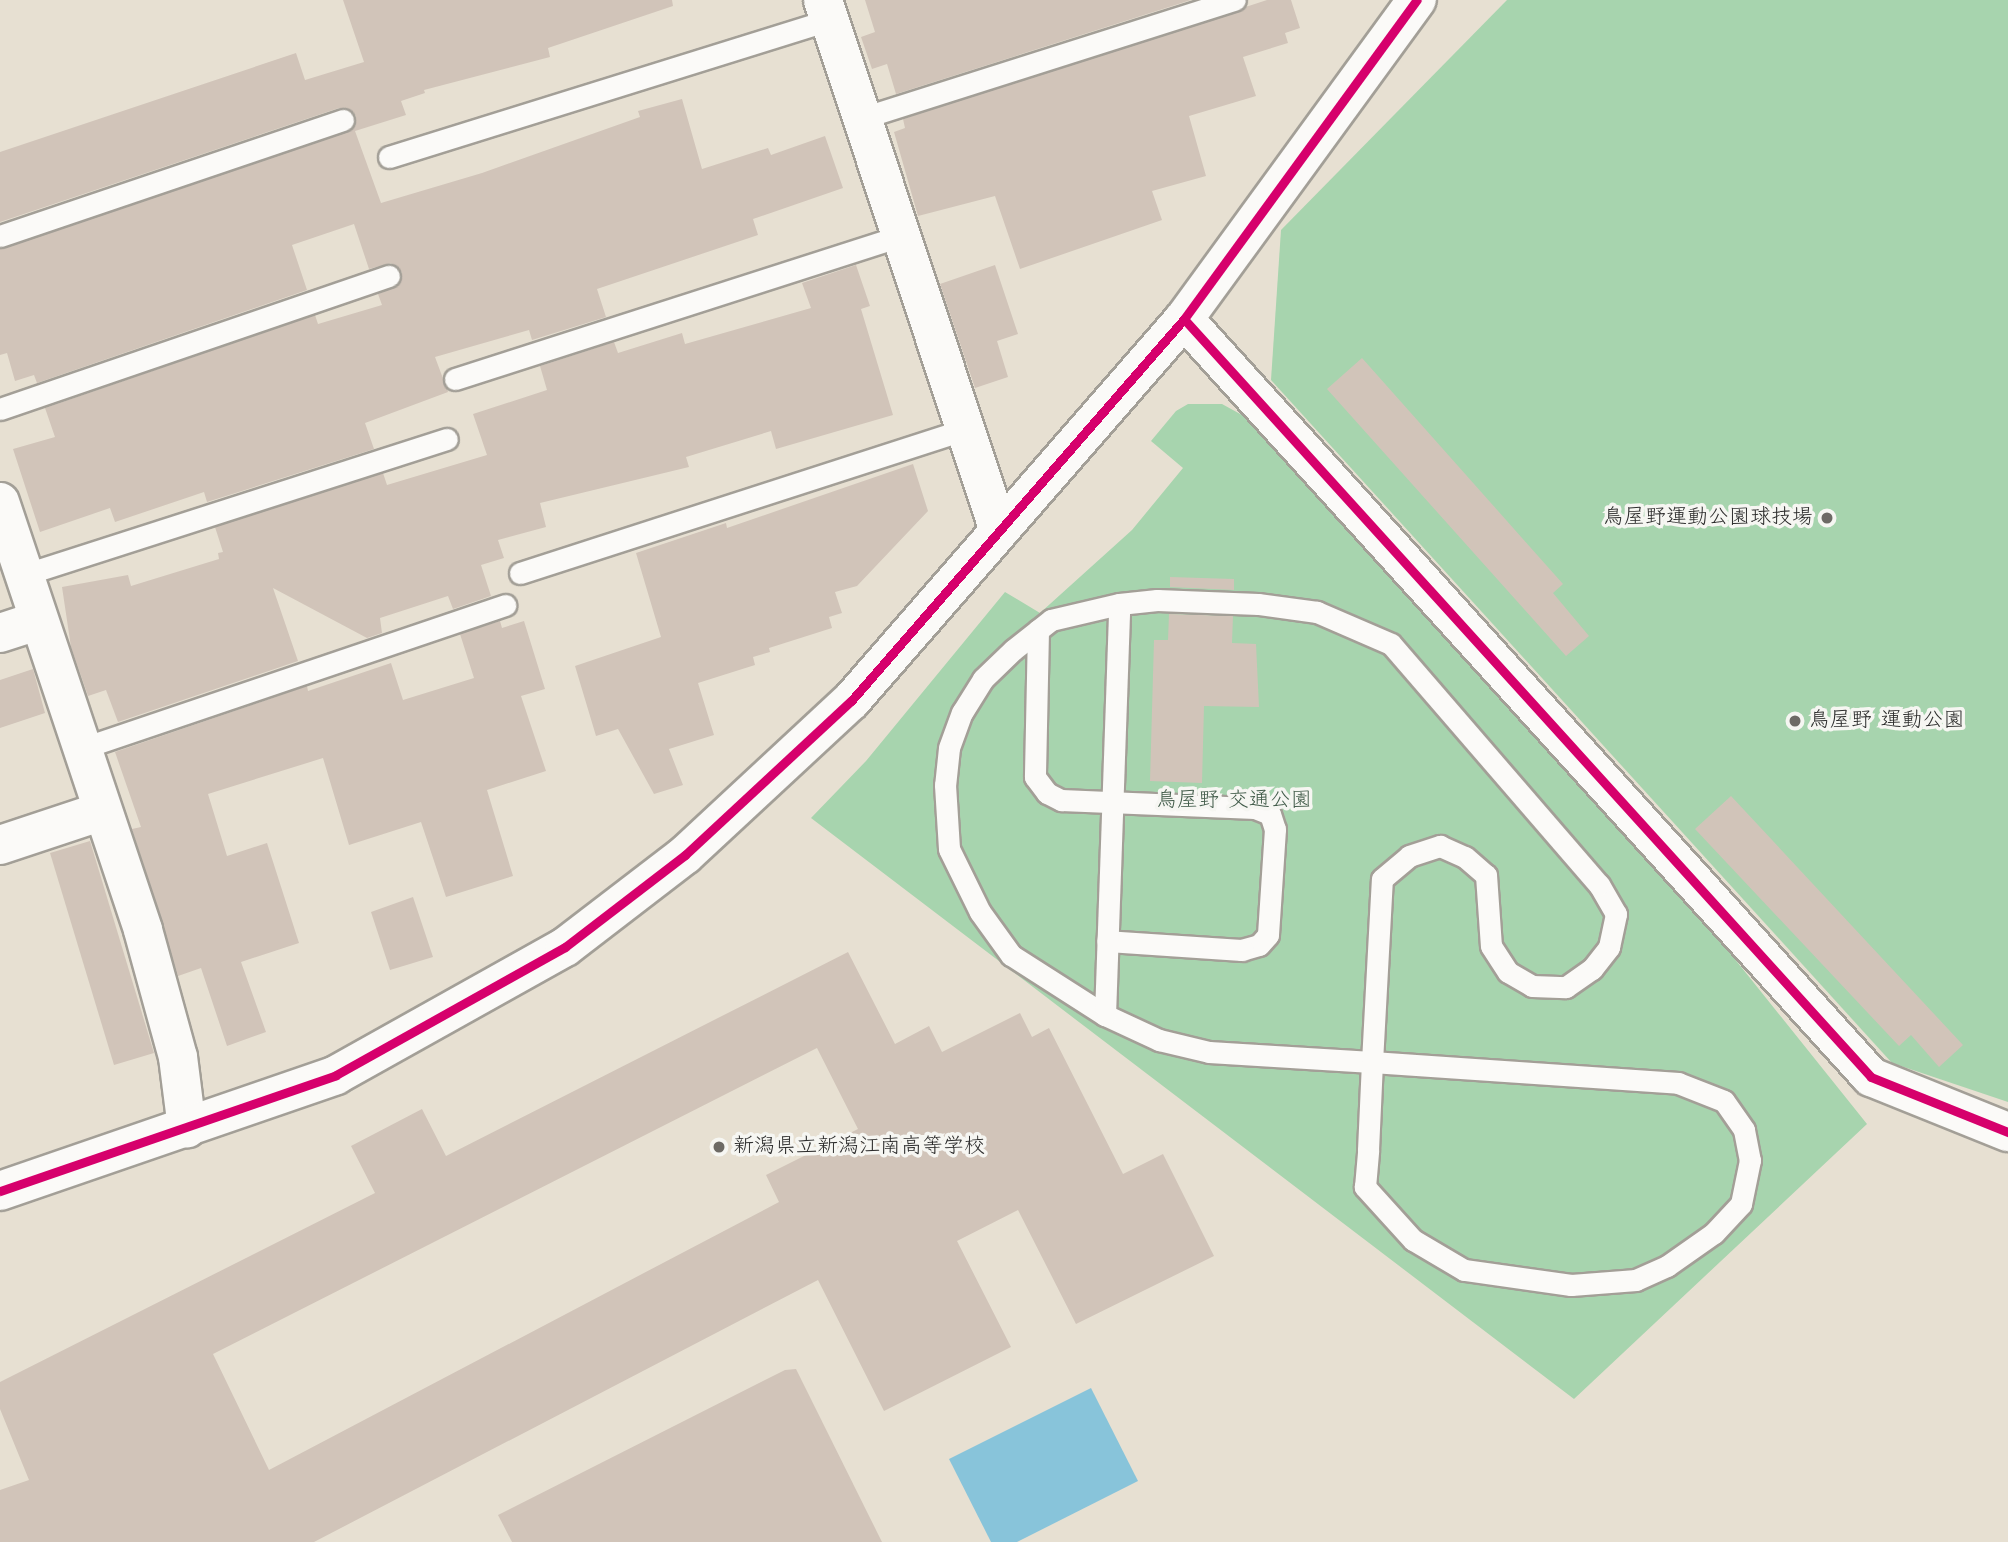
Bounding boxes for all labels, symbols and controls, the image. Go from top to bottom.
place label: 鳥屋野運動公園球技場 [1603,505,1813,531]
marker: 鳥屋野運動公園球技場 [1819,510,1835,526]
place label: 鳥屋野 運動公園 [1809,708,1964,734]
marker: 鳥屋野 運動公園 [1787,713,1803,729]
park label: 鳥屋野 交通公園 [1156,788,1312,814]
place label: 新潟県立新潟江南高等学校 [733,1134,985,1160]
marker: 新潟県立新潟江南高等学校 [711,1139,727,1155]

